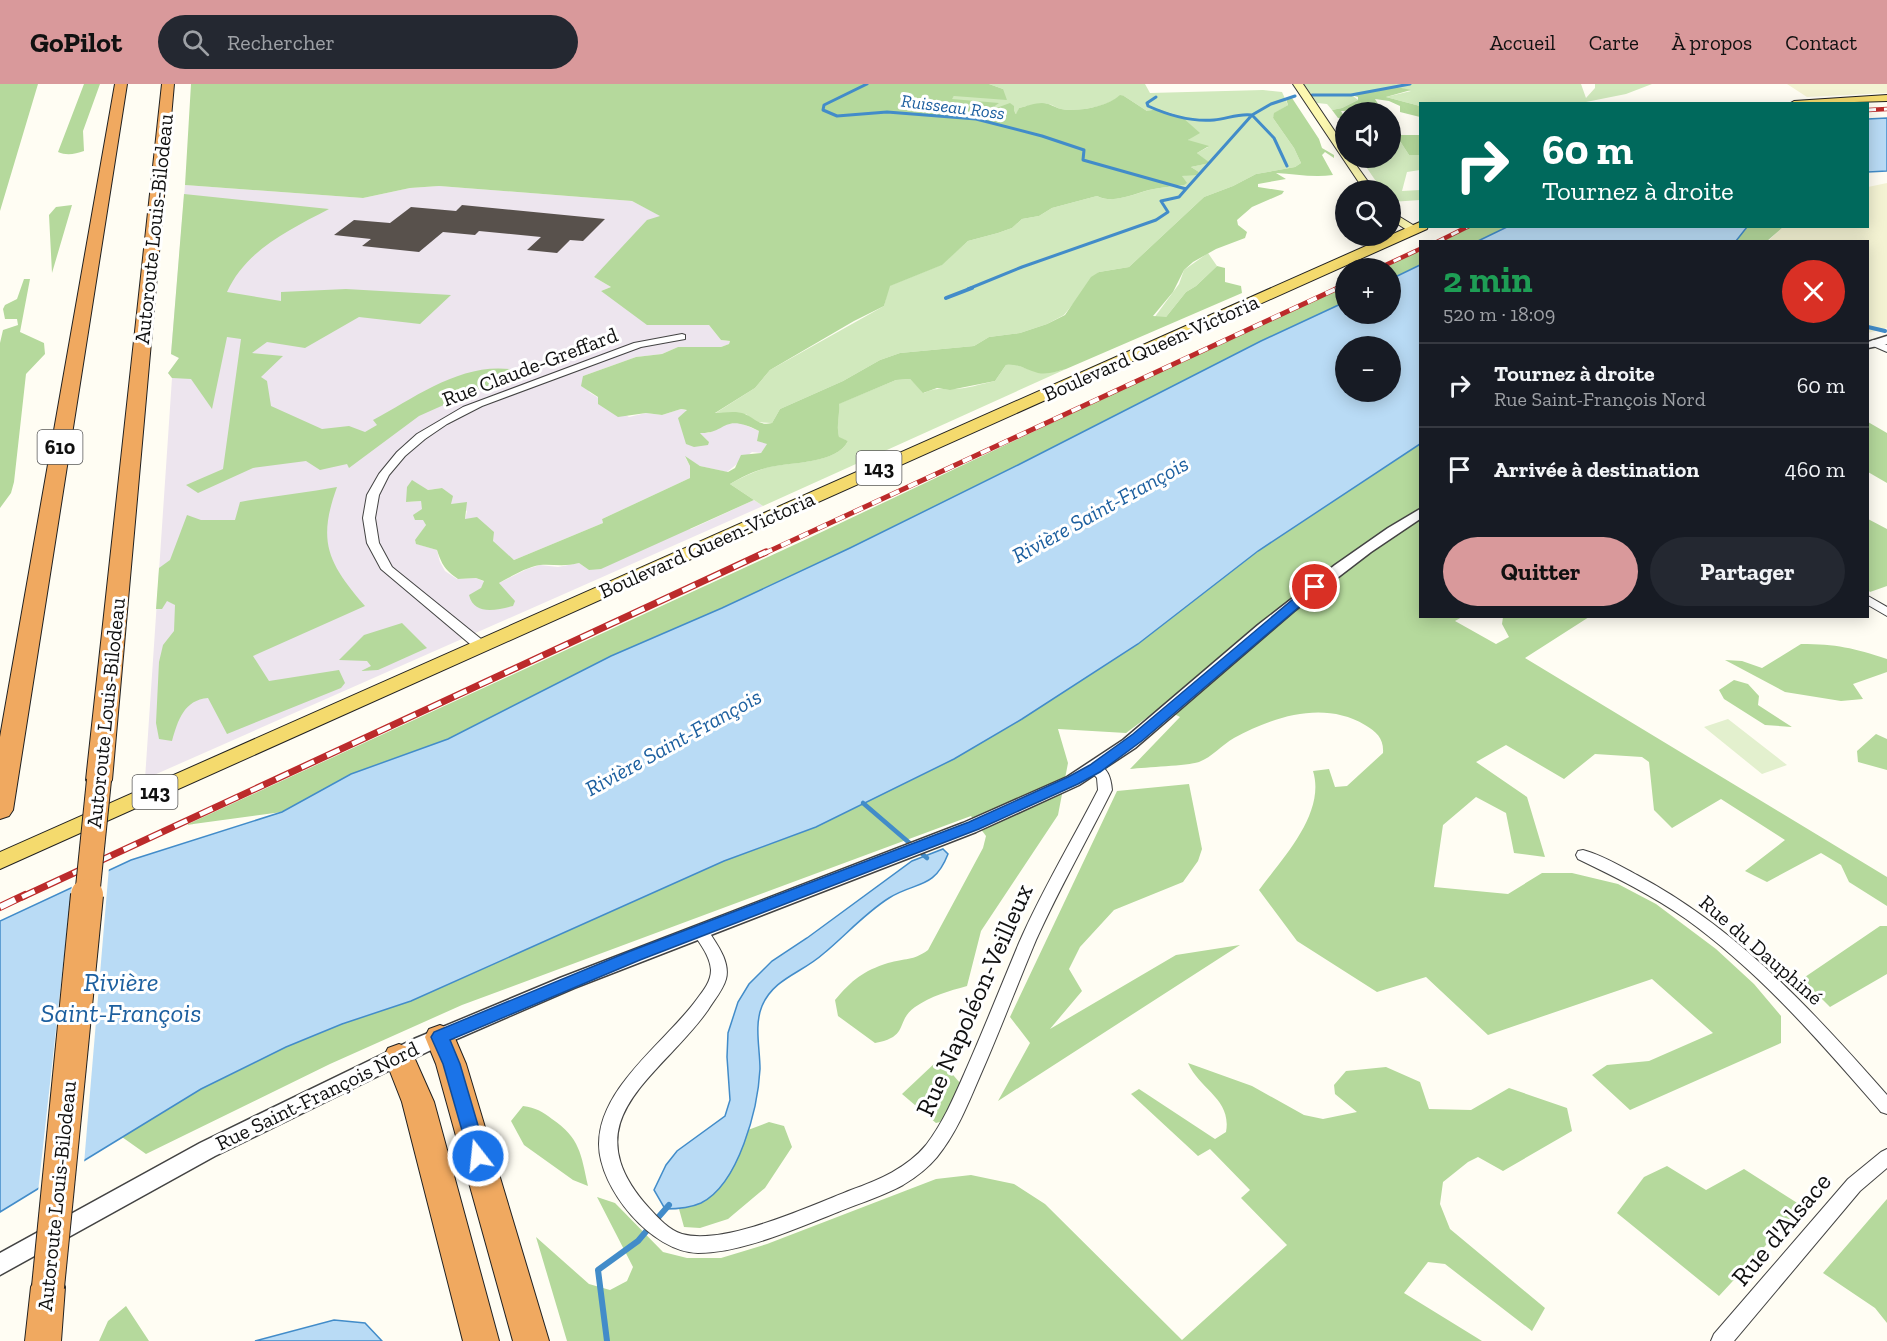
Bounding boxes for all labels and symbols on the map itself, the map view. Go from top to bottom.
water label: Ruisseau Ross [900,90,1006,124]
street label: Autoroute Louis-Bilodeau [129,112,178,345]
street label: Boulevard Queen-Victoria [1039,289,1262,406]
street label: Rue Claude-Greffard [439,321,621,411]
road number: 610 [38,430,82,464]
water label: Rivière Saint-François [1007,450,1193,569]
road number: 143 [856,451,902,485]
street label: Boulevard Queen-Victoria [595,486,818,603]
pin [1289,561,1340,612]
street label: Autoroute Louis-Bilodeau [81,596,130,829]
water label: Rivière Saint-François [580,683,766,802]
road number: 143 [132,775,178,809]
street label: Rue Napoléon-Veilleux [908,879,1040,1121]
street label: Rue du Dauphiné [1695,889,1828,1010]
water label: Rivière Saint-François [40,966,202,1029]
street label: Rue Saint-François Nord [211,1035,423,1156]
street label: Autoroute Louis-Bilodeau [32,1079,81,1312]
position arrow [446,1124,510,1188]
street label: Rue d'Alsace [1724,1166,1838,1292]

